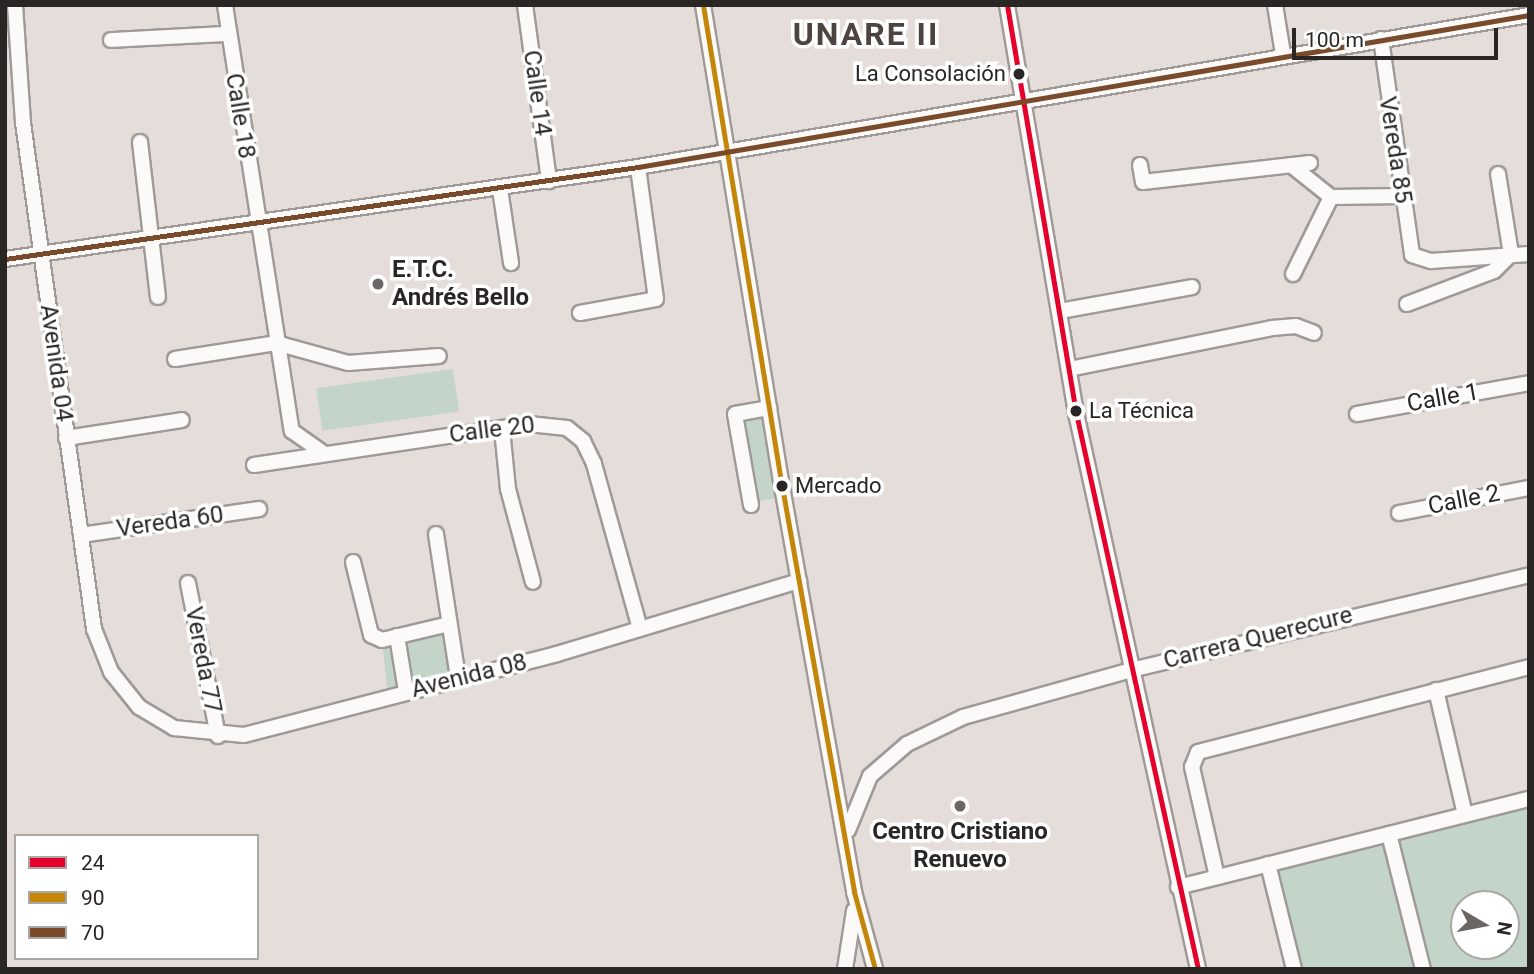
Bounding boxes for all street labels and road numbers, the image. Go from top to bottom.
street label: Calle 14 [517,48,557,138]
street label: Calle 18 [219,71,261,161]
street label: Vereda 85 [1372,95,1418,205]
street label: Avenida 04 [34,303,78,423]
street label: Calle 1 [1405,378,1481,418]
street label: Calle 20 [448,410,536,450]
street label: Calle 2 [1426,479,1502,521]
street label: Vereda 60 [115,500,225,544]
street label: Carrera Querecure [1161,601,1355,675]
street label: Vereda 77 [179,604,227,716]
street label: Avenida 08 [408,648,530,704]

